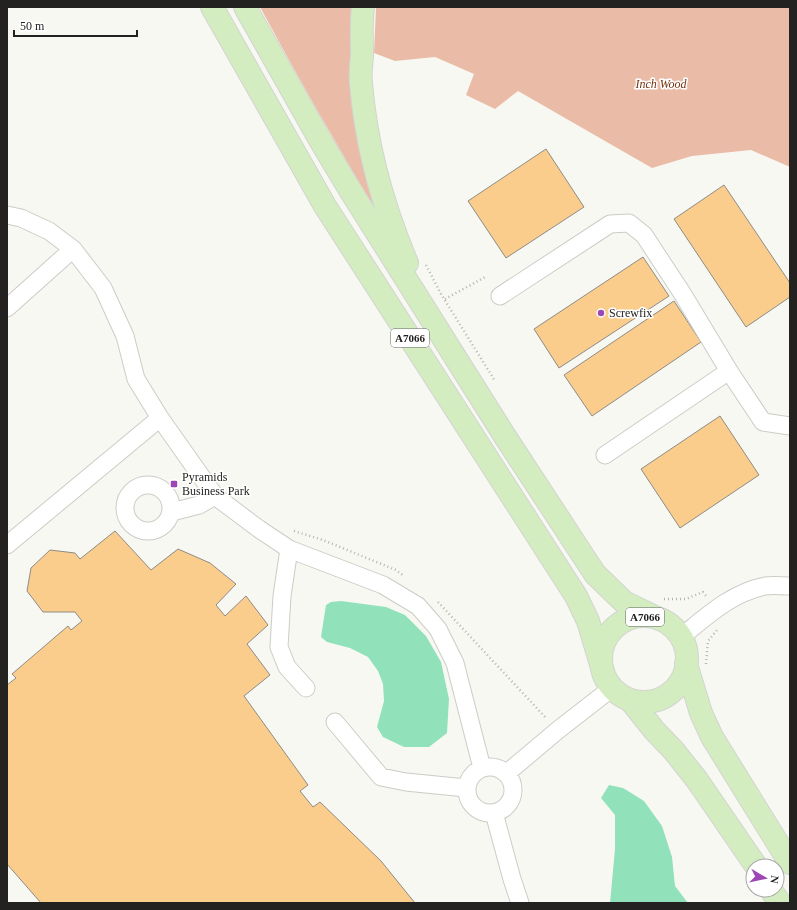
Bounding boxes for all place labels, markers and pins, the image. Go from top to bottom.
place label: Screwfix [609,306,652,320]
marker: Screwfix [596,308,606,318]
place label: Pyramids Business Park [182,470,250,498]
marker: Pyramids Business Park [169,479,179,489]

